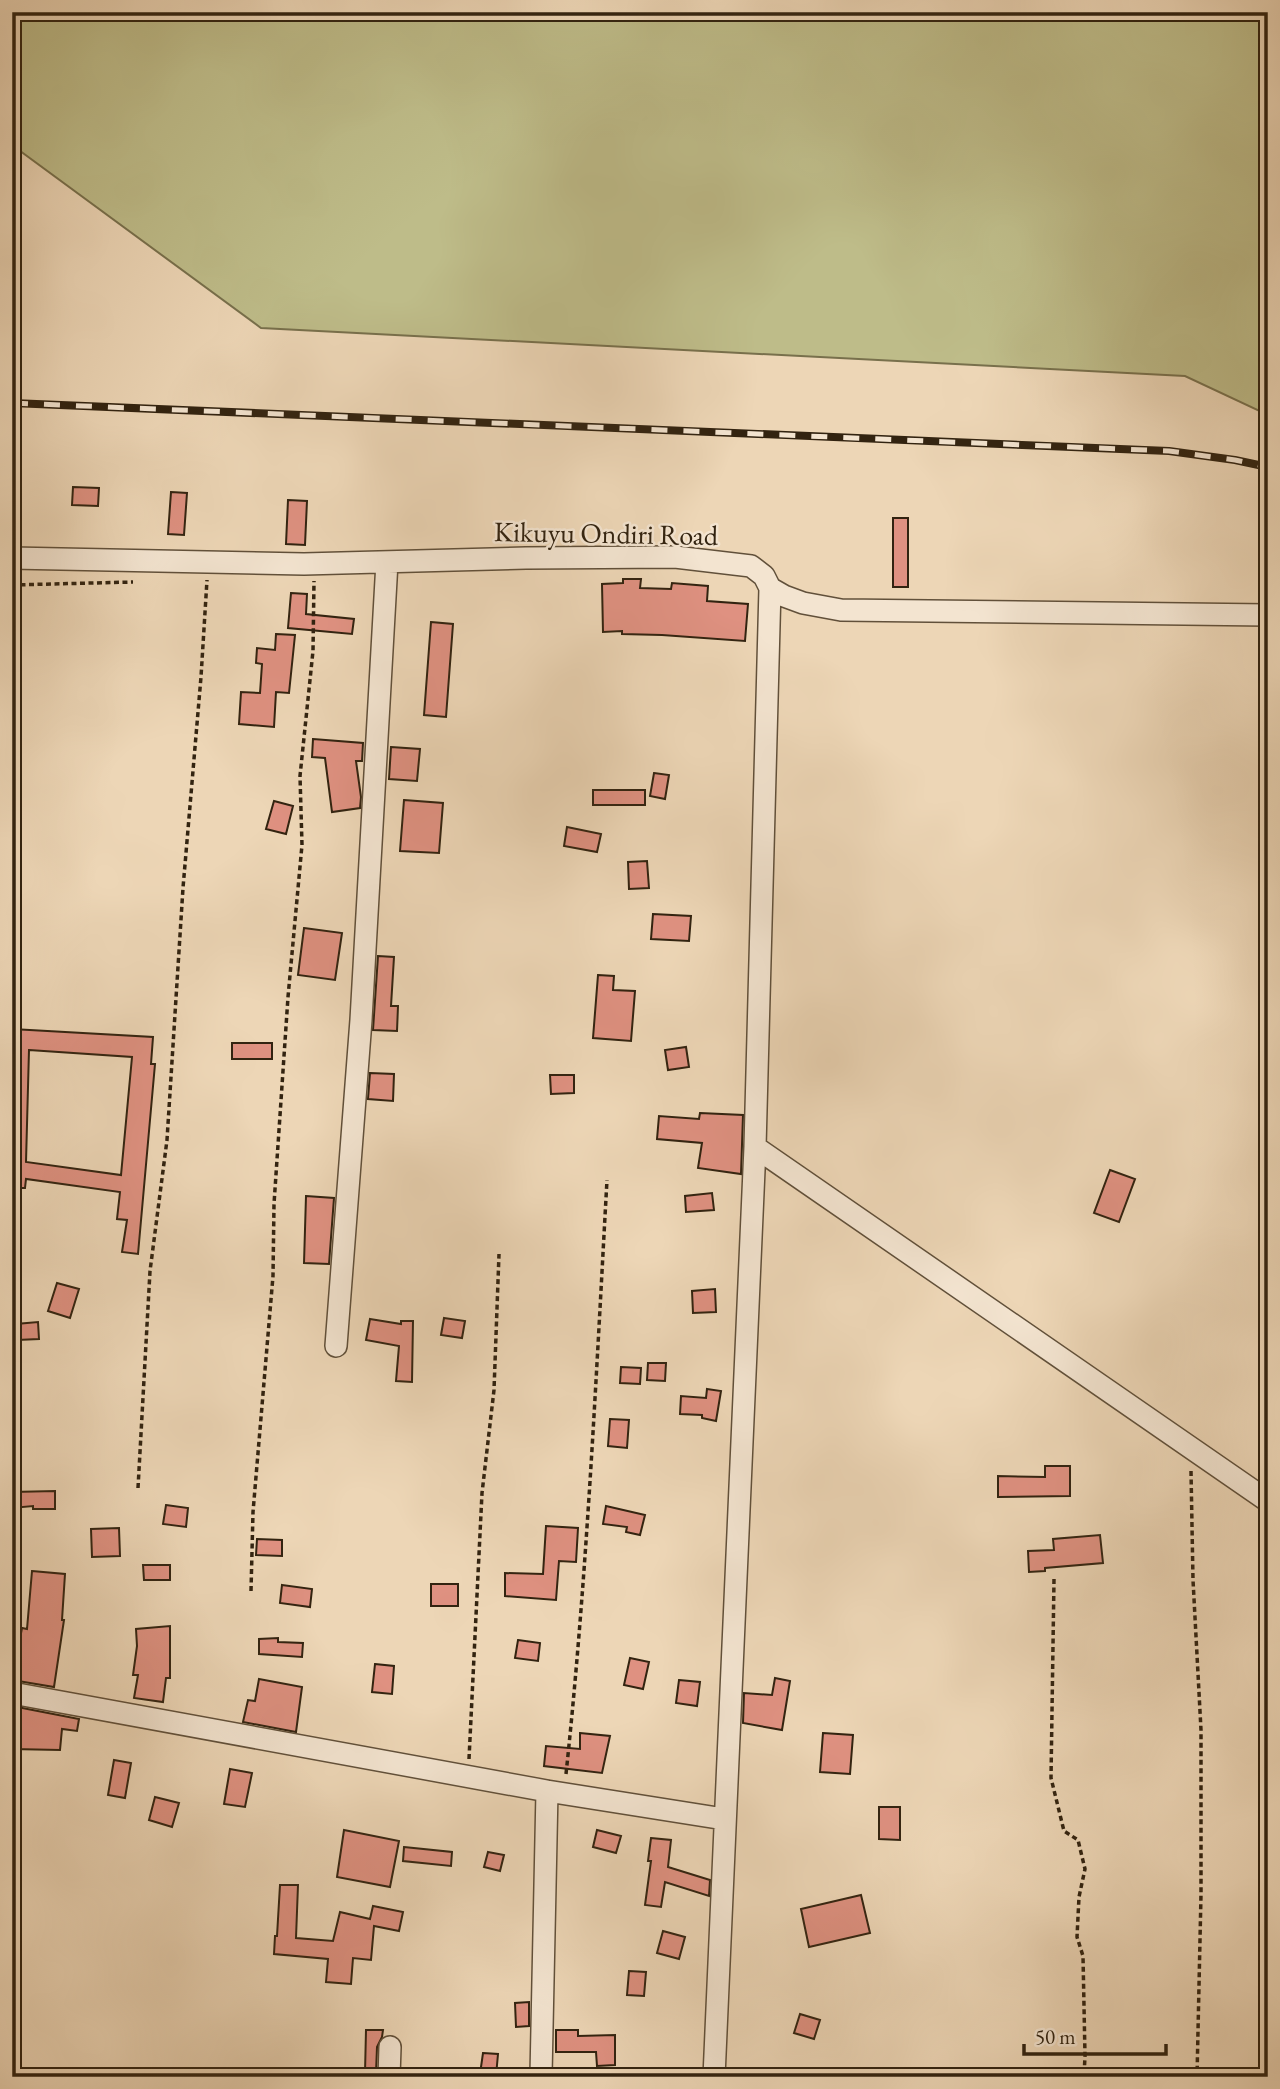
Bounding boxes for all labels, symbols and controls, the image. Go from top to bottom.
street label: Kikuyu Ondiri Road [494,513,719,553]
scale bar [1024,2012,1166,2056]
text: 50 m [1035,2023,1076,2050]

